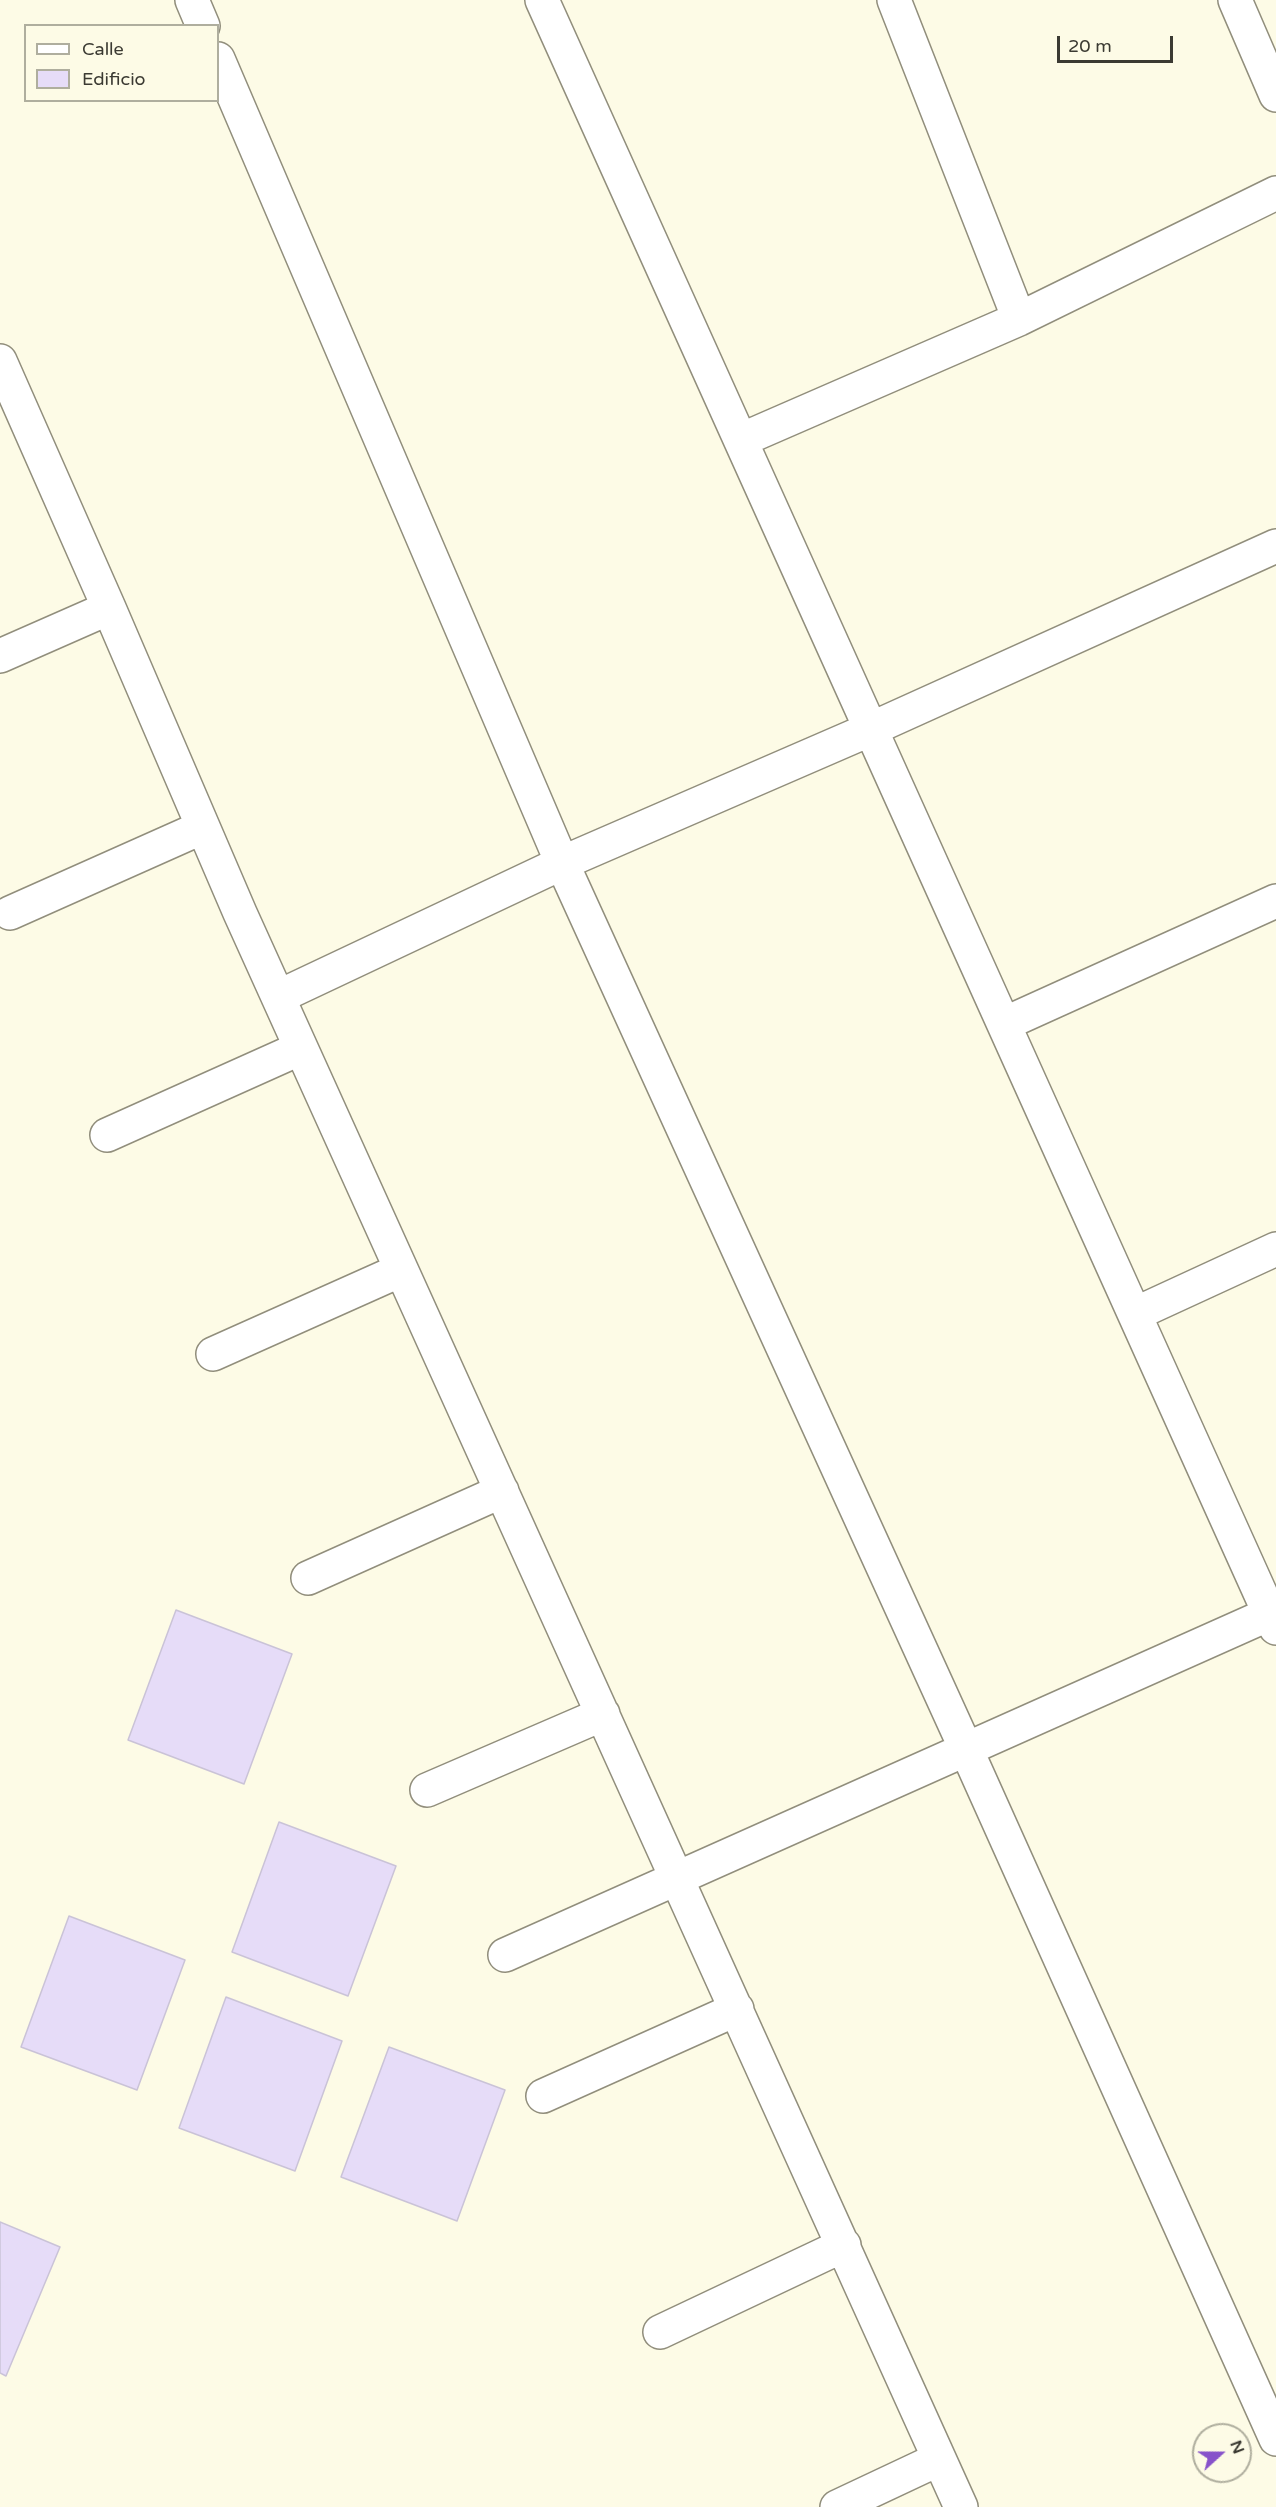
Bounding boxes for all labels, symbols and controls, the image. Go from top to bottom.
legend [24,24,219,102]
scale bar [1060,24,1176,62]
text: 20 m [1068,35,1112,57]
text: Calle [82,38,124,60]
text: Edificio [82,68,146,90]
north arrow [1192,2423,1252,2483]
text: N [1225,2438,1249,2457]

